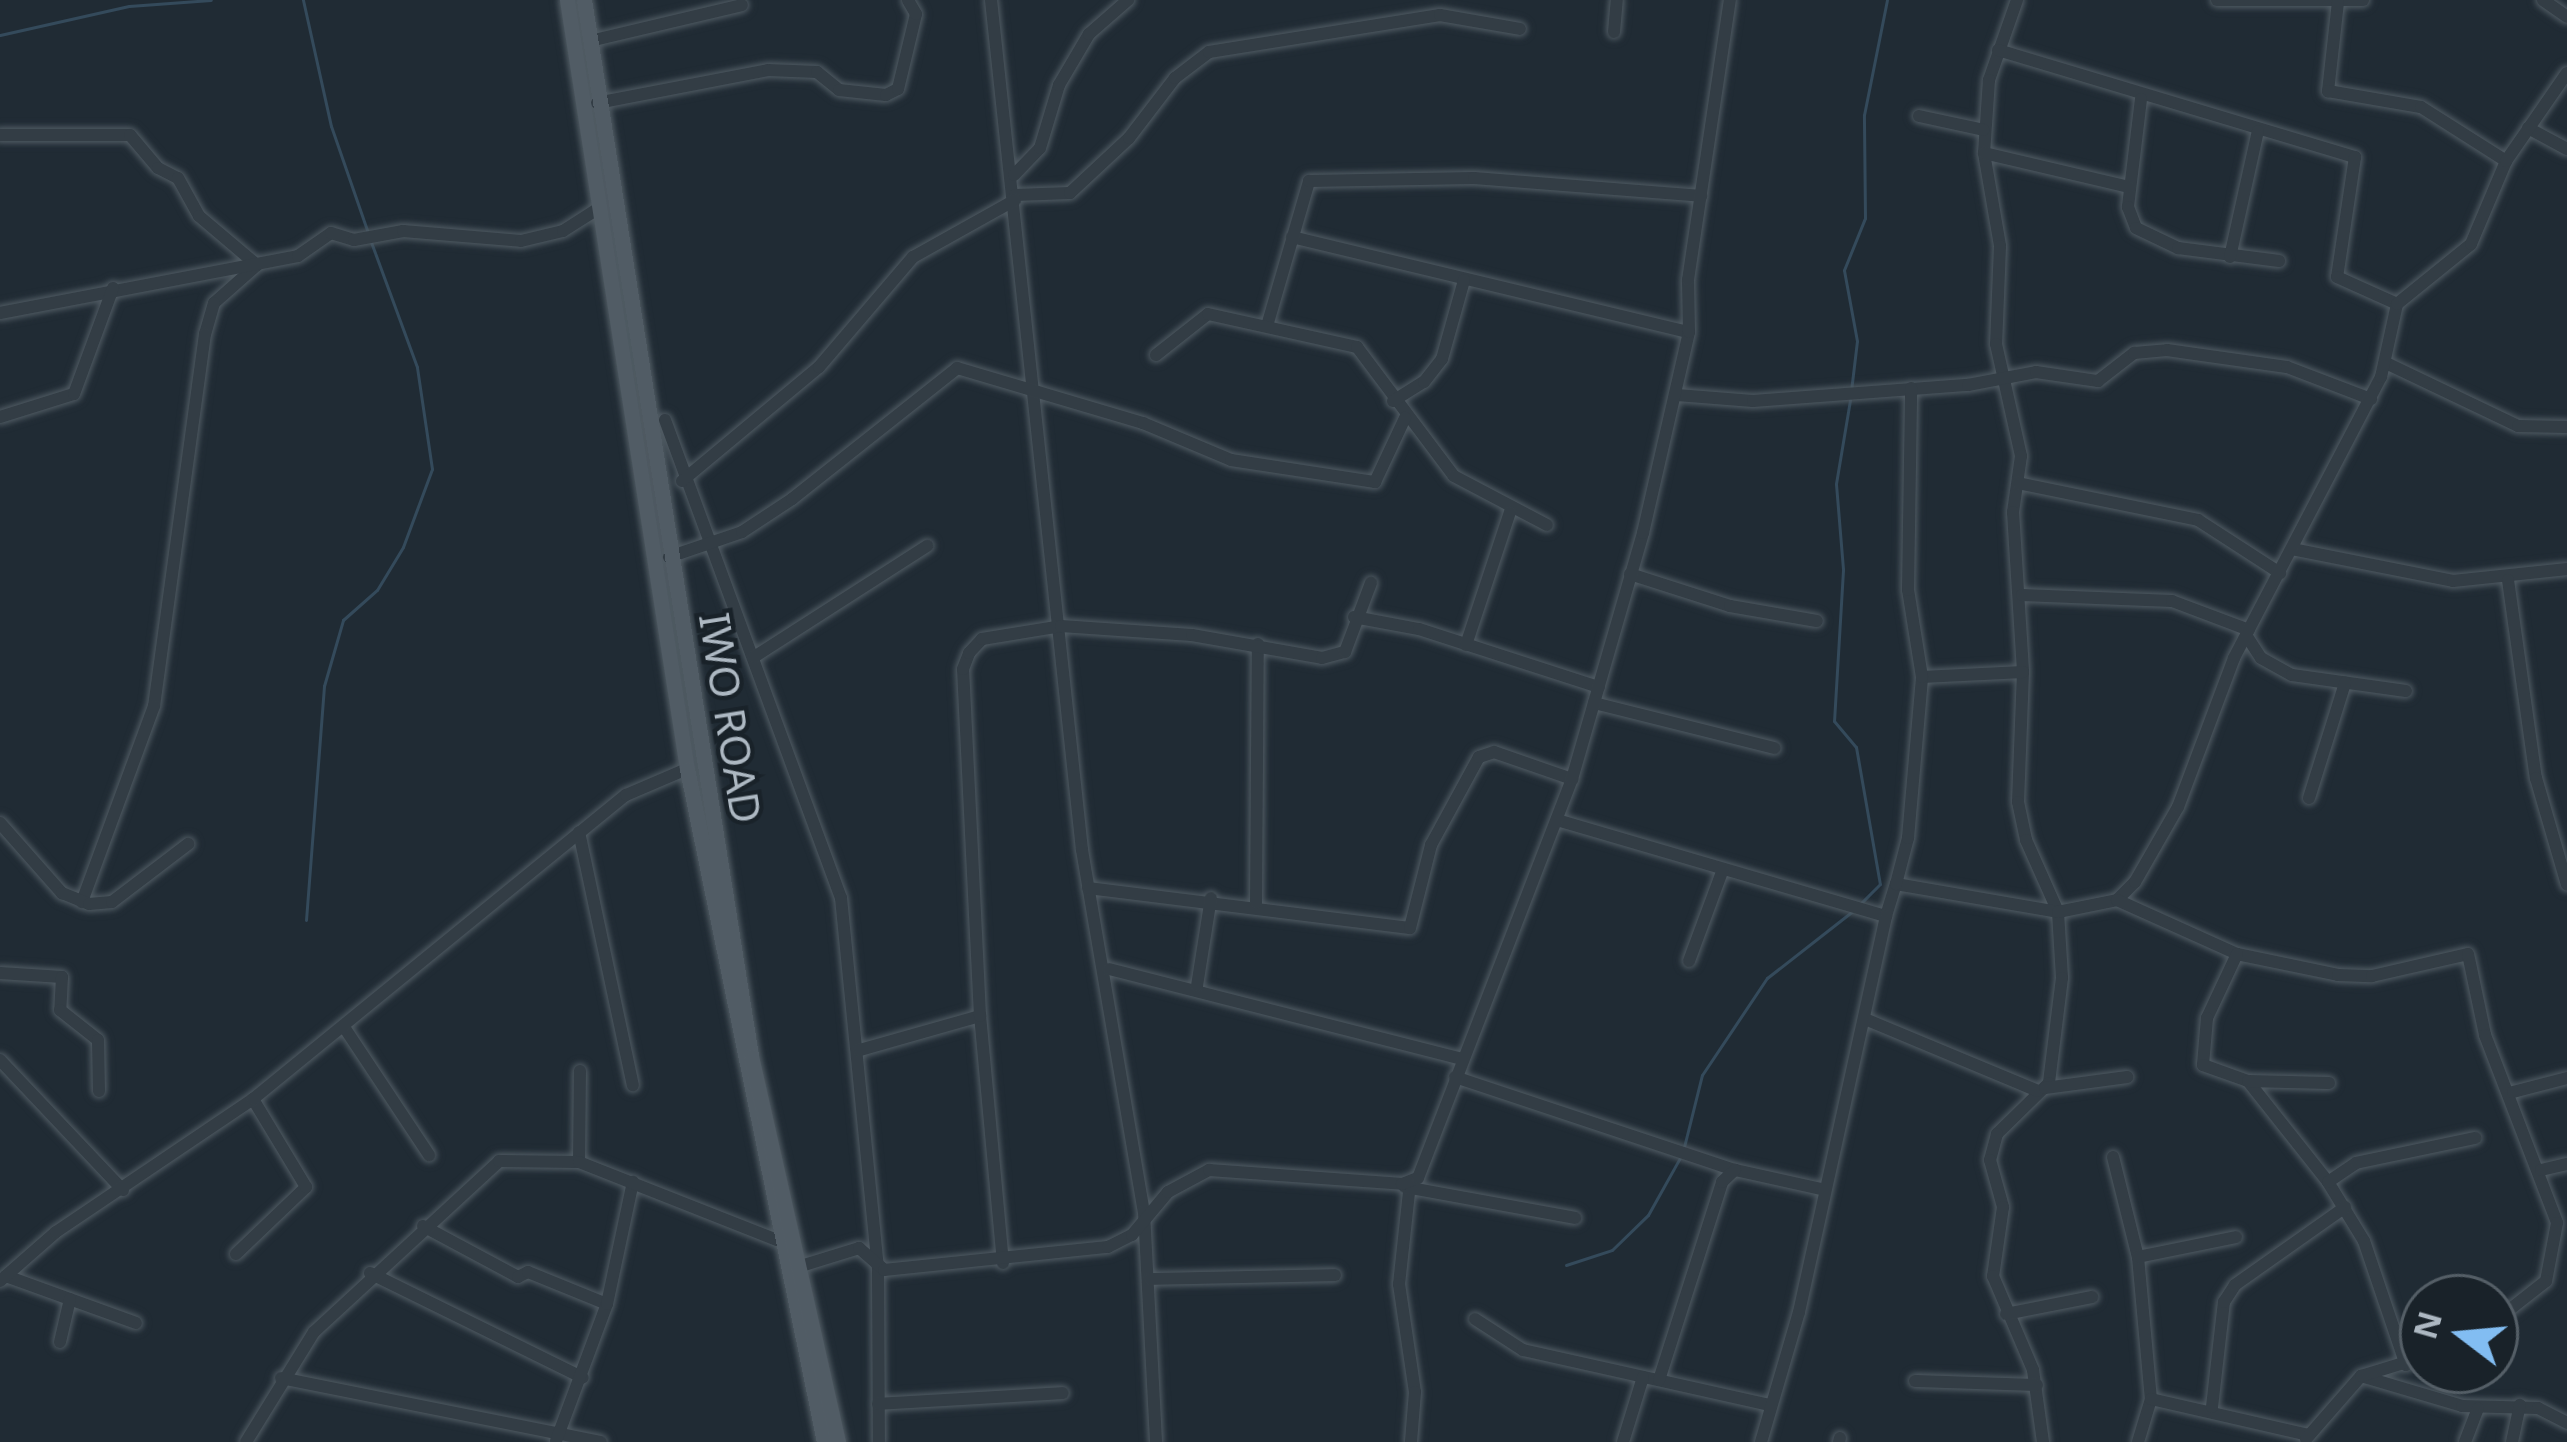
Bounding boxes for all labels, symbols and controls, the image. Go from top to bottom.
street label: IWO ROAD [690,609,772,827]
north arrow [2399,1274,2519,1394]
text: N [2401,1306,2452,1344]

